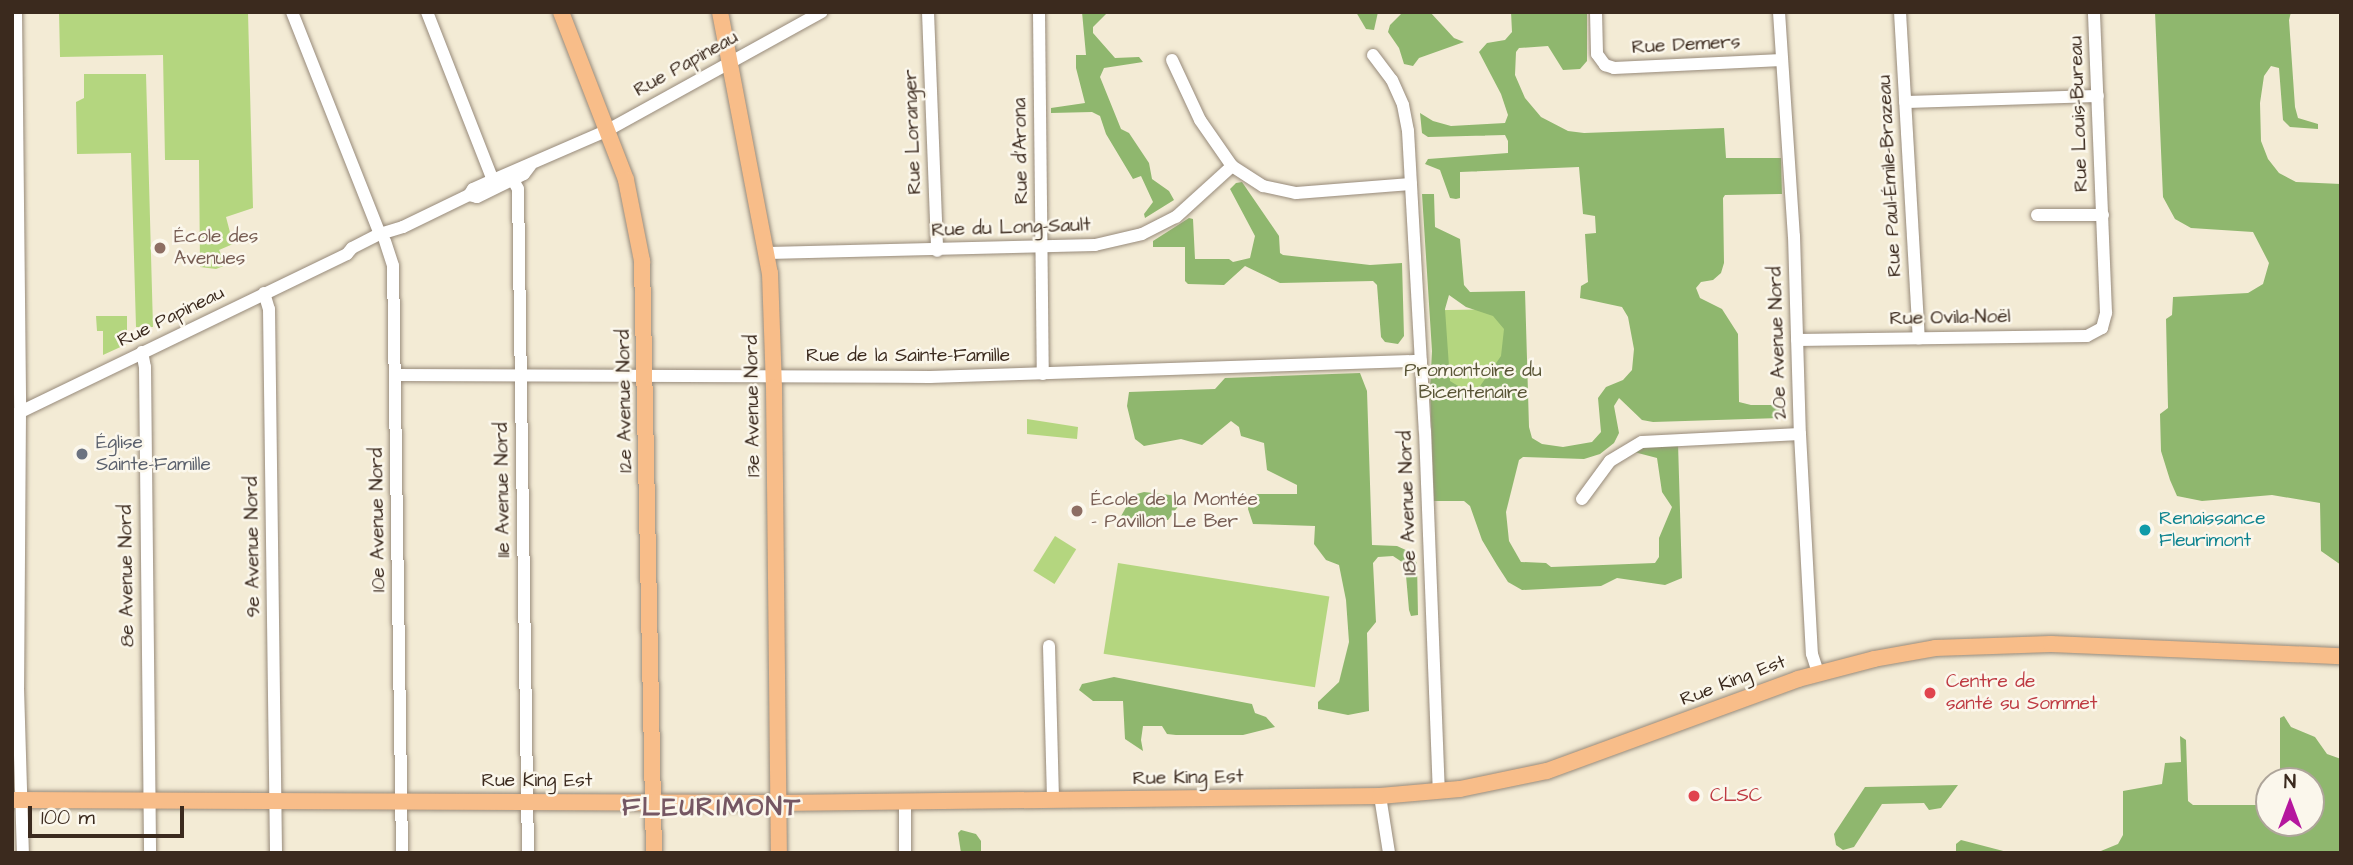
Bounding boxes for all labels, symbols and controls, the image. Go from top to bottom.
street label: Rue Papineau [630,26,742,102]
street label: Rue Demers [1631,31,1741,59]
street label: Rue Louis-Bureau [2065,36,2093,192]
street label: Rue Loranger [899,69,927,195]
street label: Rue Paul-Émile-Brazeau [1873,74,1907,278]
street label: Rue d'Arona [1009,98,1033,204]
street label: Rue du Long-Sault [931,214,1091,242]
place label: École des Avenues [174,226,258,270]
marker: École des Avenues [152,240,168,256]
street label: 20e Avenue Nord [1764,266,1792,420]
street label: Rue Papineau [114,281,228,353]
street label: Rue Ovila-Noël [1889,306,2011,330]
street label: 12e Avenue Nord [612,329,638,473]
street label: 13e Avenue Nord [740,335,766,477]
street label: Rue de la Sainte-Famille [806,345,1010,367]
park label: Promontoire du Bicentenaire [1404,360,1542,404]
street label: 11e Avenue Nord [490,422,516,558]
street label: 18e Avenue Nord [1394,430,1422,576]
place label: Église Sainte-Famille [96,432,211,476]
marker: Église Sainte-Famille [74,446,90,462]
street label: 10e Avenue Nord [365,448,391,592]
street label: 9e Avenue Nord [240,476,266,618]
place label: École de la Montée - Pavillon Le Ber [1091,489,1258,533]
marker: École de la Montée - Pavillon Le Ber [1069,503,1085,519]
street label: 8e Avenue Nord [114,505,140,647]
place label: Renaissance Fleurimont [2159,508,2265,552]
marker: Renaissance Fleurimont [2137,522,2153,538]
street label: Rue King Est [1677,650,1789,712]
place label: Centre de santé su Sommet [1946,671,2097,715]
marker: Centre de santé su Sommet [1920,683,1940,703]
street label: Rue King Est [1132,766,1244,790]
north arrow [2255,767,2325,837]
text: N [2284,769,2296,796]
street label: Rue King Est [482,770,592,792]
place label: CLSC [1710,785,1762,807]
marker: CLSC [1684,786,1704,806]
scale bar [32,792,187,836]
district label: FLEURIMONT [623,792,801,824]
text: 100 m [41,803,95,832]

